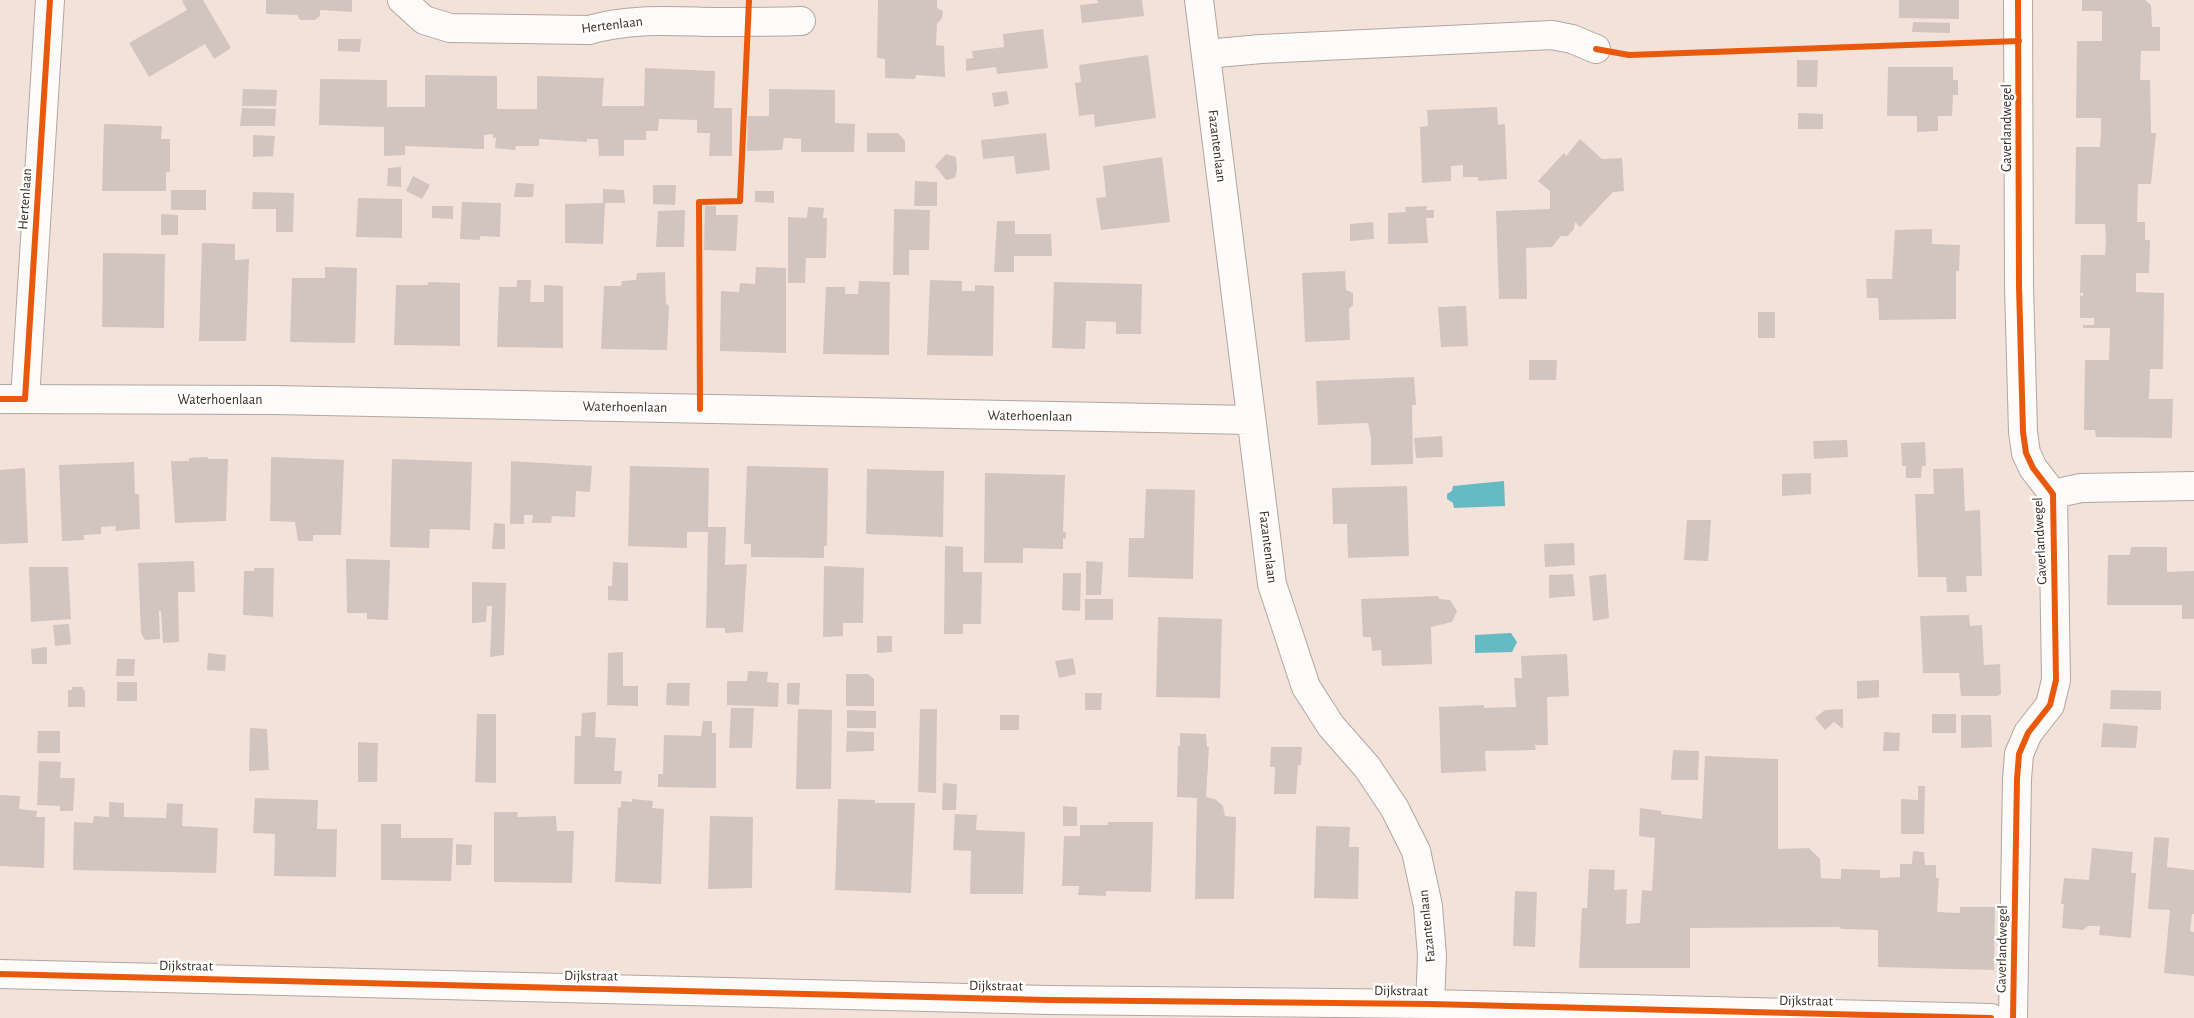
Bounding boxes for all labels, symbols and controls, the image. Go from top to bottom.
street label: Hertenlaan [580,13,644,37]
street label: Gaverlandwegel [1999,84,2015,172]
street label: Fazantenlaan [1204,109,1230,183]
street label: Hertenlaan [14,168,36,230]
street label: Waterhoenlaan [178,392,262,408]
street label: Waterhoenlaan [582,398,668,416]
street label: Waterhoenlaan [987,407,1073,425]
street label: Gaverlandwegel [2029,497,2051,585]
street label: Fazantenlaan [1255,510,1281,584]
street label: Fazantenlaan [1415,889,1439,963]
street label: Gaverlandwegel [1993,905,2011,993]
street label: Dijkstraat [159,957,213,975]
street label: Dijkstraat [564,967,618,985]
street label: Dijkstraat [969,977,1023,995]
street label: Dijkstraat [1374,982,1428,1000]
street label: Dijkstraat [1779,992,1833,1010]

